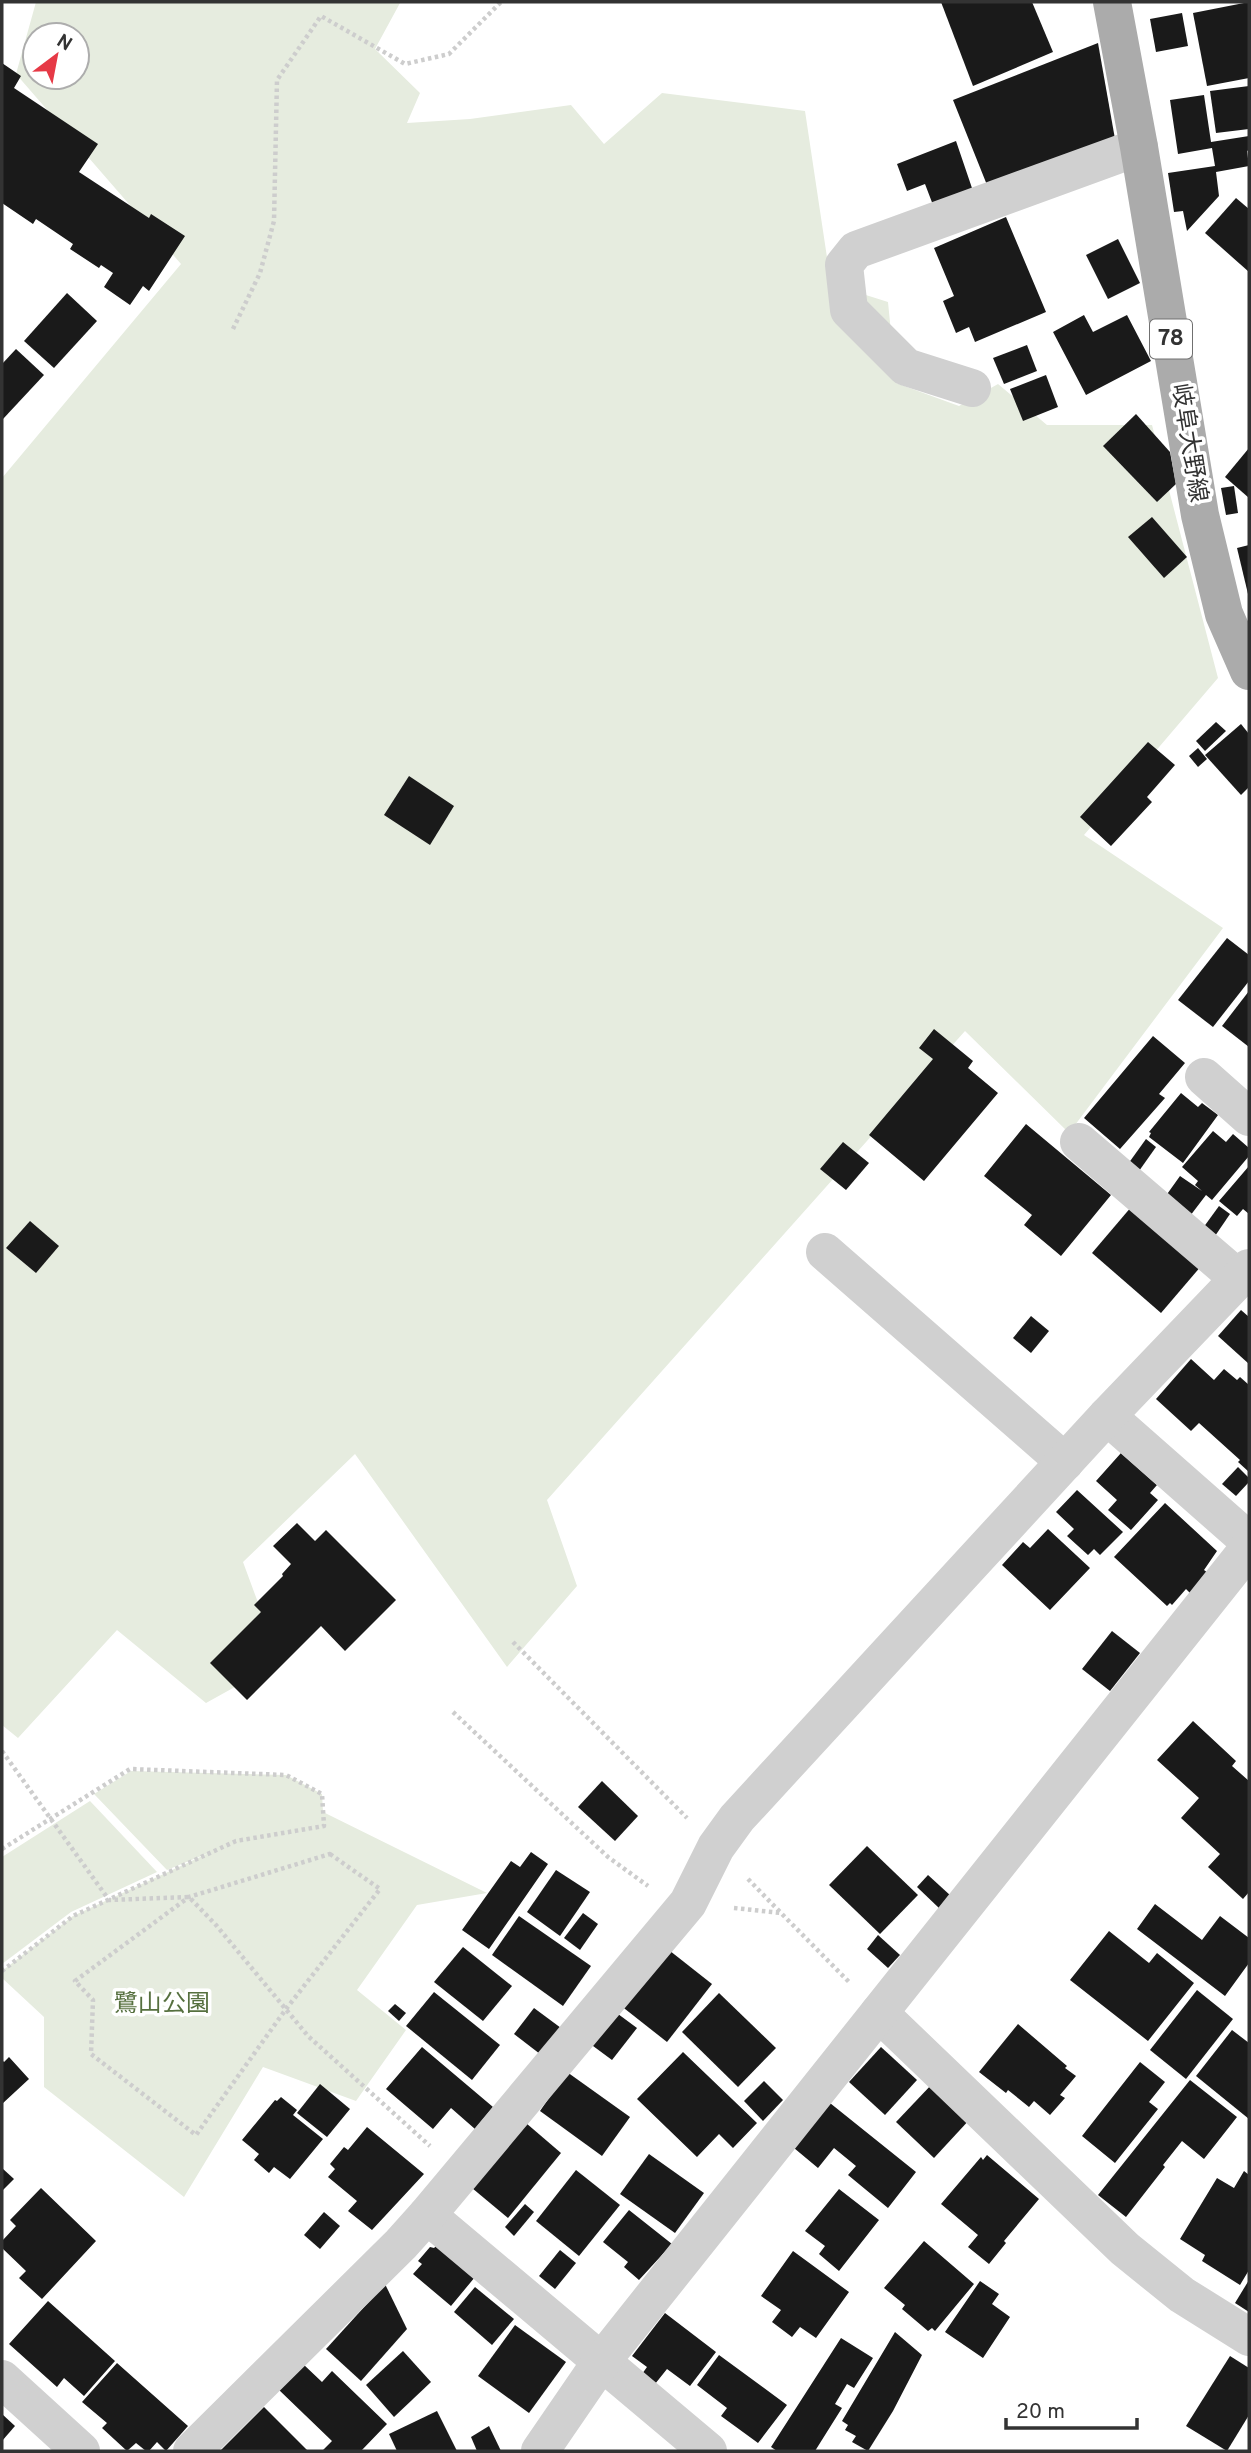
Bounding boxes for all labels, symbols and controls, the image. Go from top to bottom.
north arrow [21,21,91,91]
text: N [52,29,76,57]
road number: 78 [1150,320,1192,358]
street label: 岐阜大野線 [1164,381,1212,505]
park label: 鷺山公園 [114,1990,210,2020]
scale bar [1006,2386,1137,2430]
text: 20 m [1016,2399,1065,2426]

